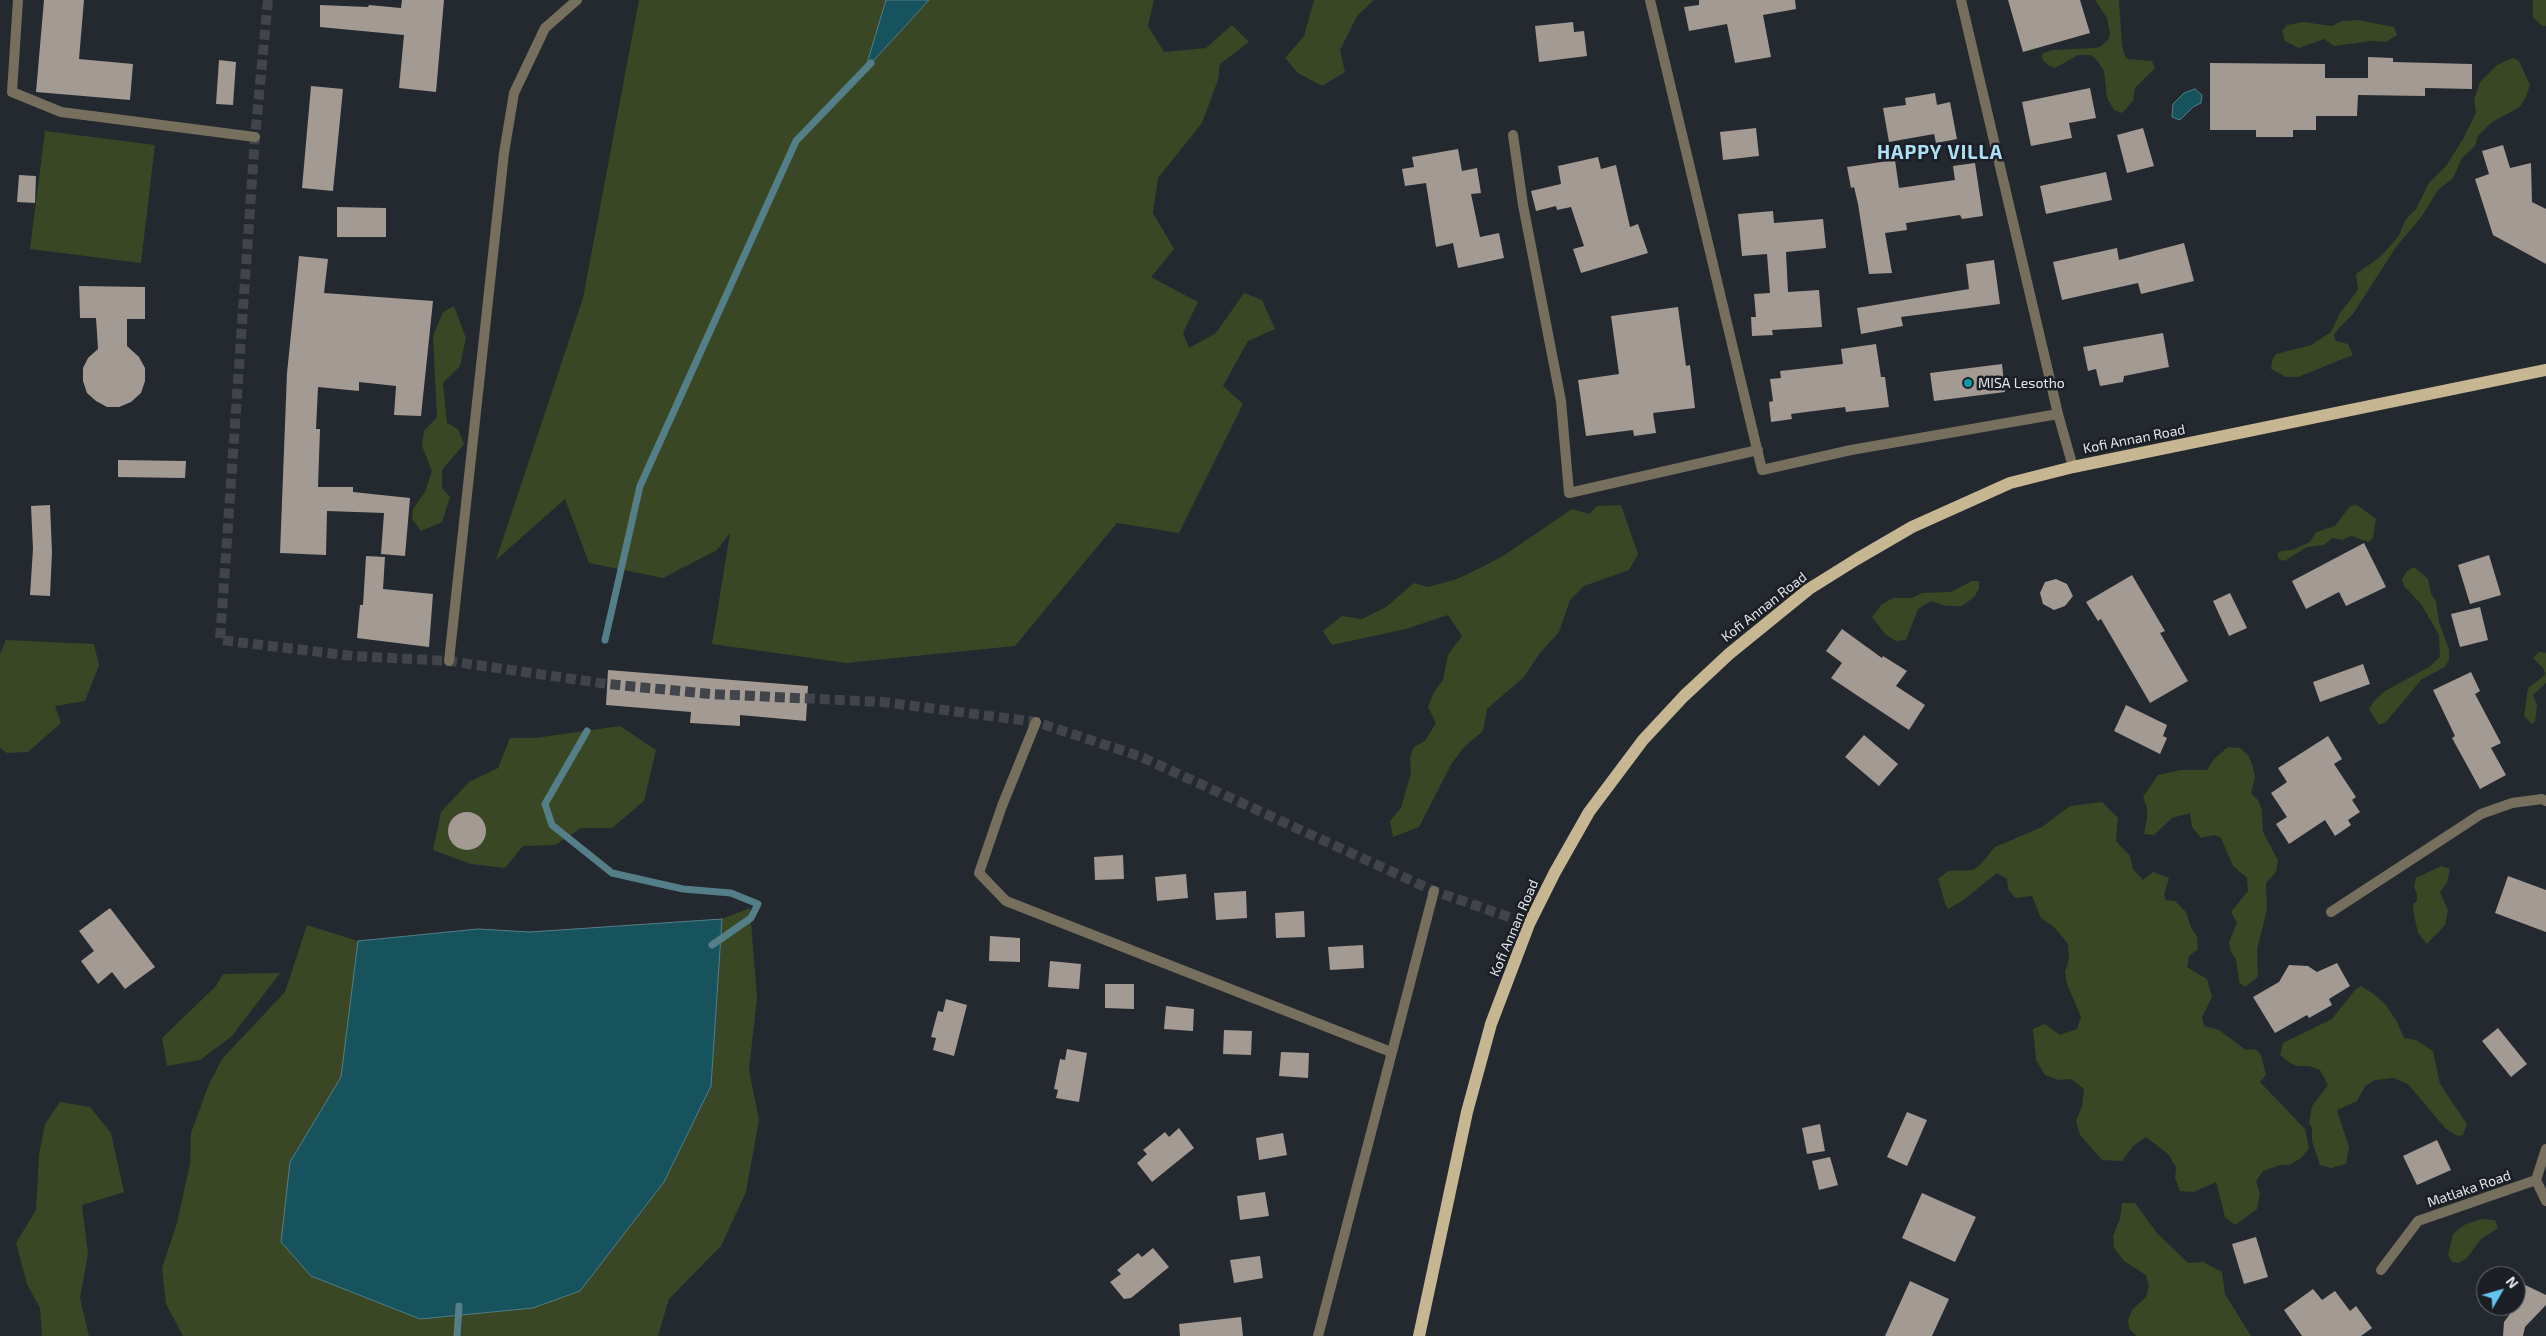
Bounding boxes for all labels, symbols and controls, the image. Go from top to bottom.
district label: HAPPY VILLA [1876,142,2004,164]
place label: MISA Lesotho [1978,375,2065,391]
marker: MISA Lesotho [1962,377,1974,389]
street label: Kofi Annan Road [2081,421,2187,457]
street label: Kofi Annan Road [1718,568,1810,646]
street label: Kofi Annan Road [1486,877,1542,979]
street label: Matlaka Road [2425,1167,2513,1211]
north arrow [2476,1266,2526,1316]
text: N [2503,1273,2522,1291]

